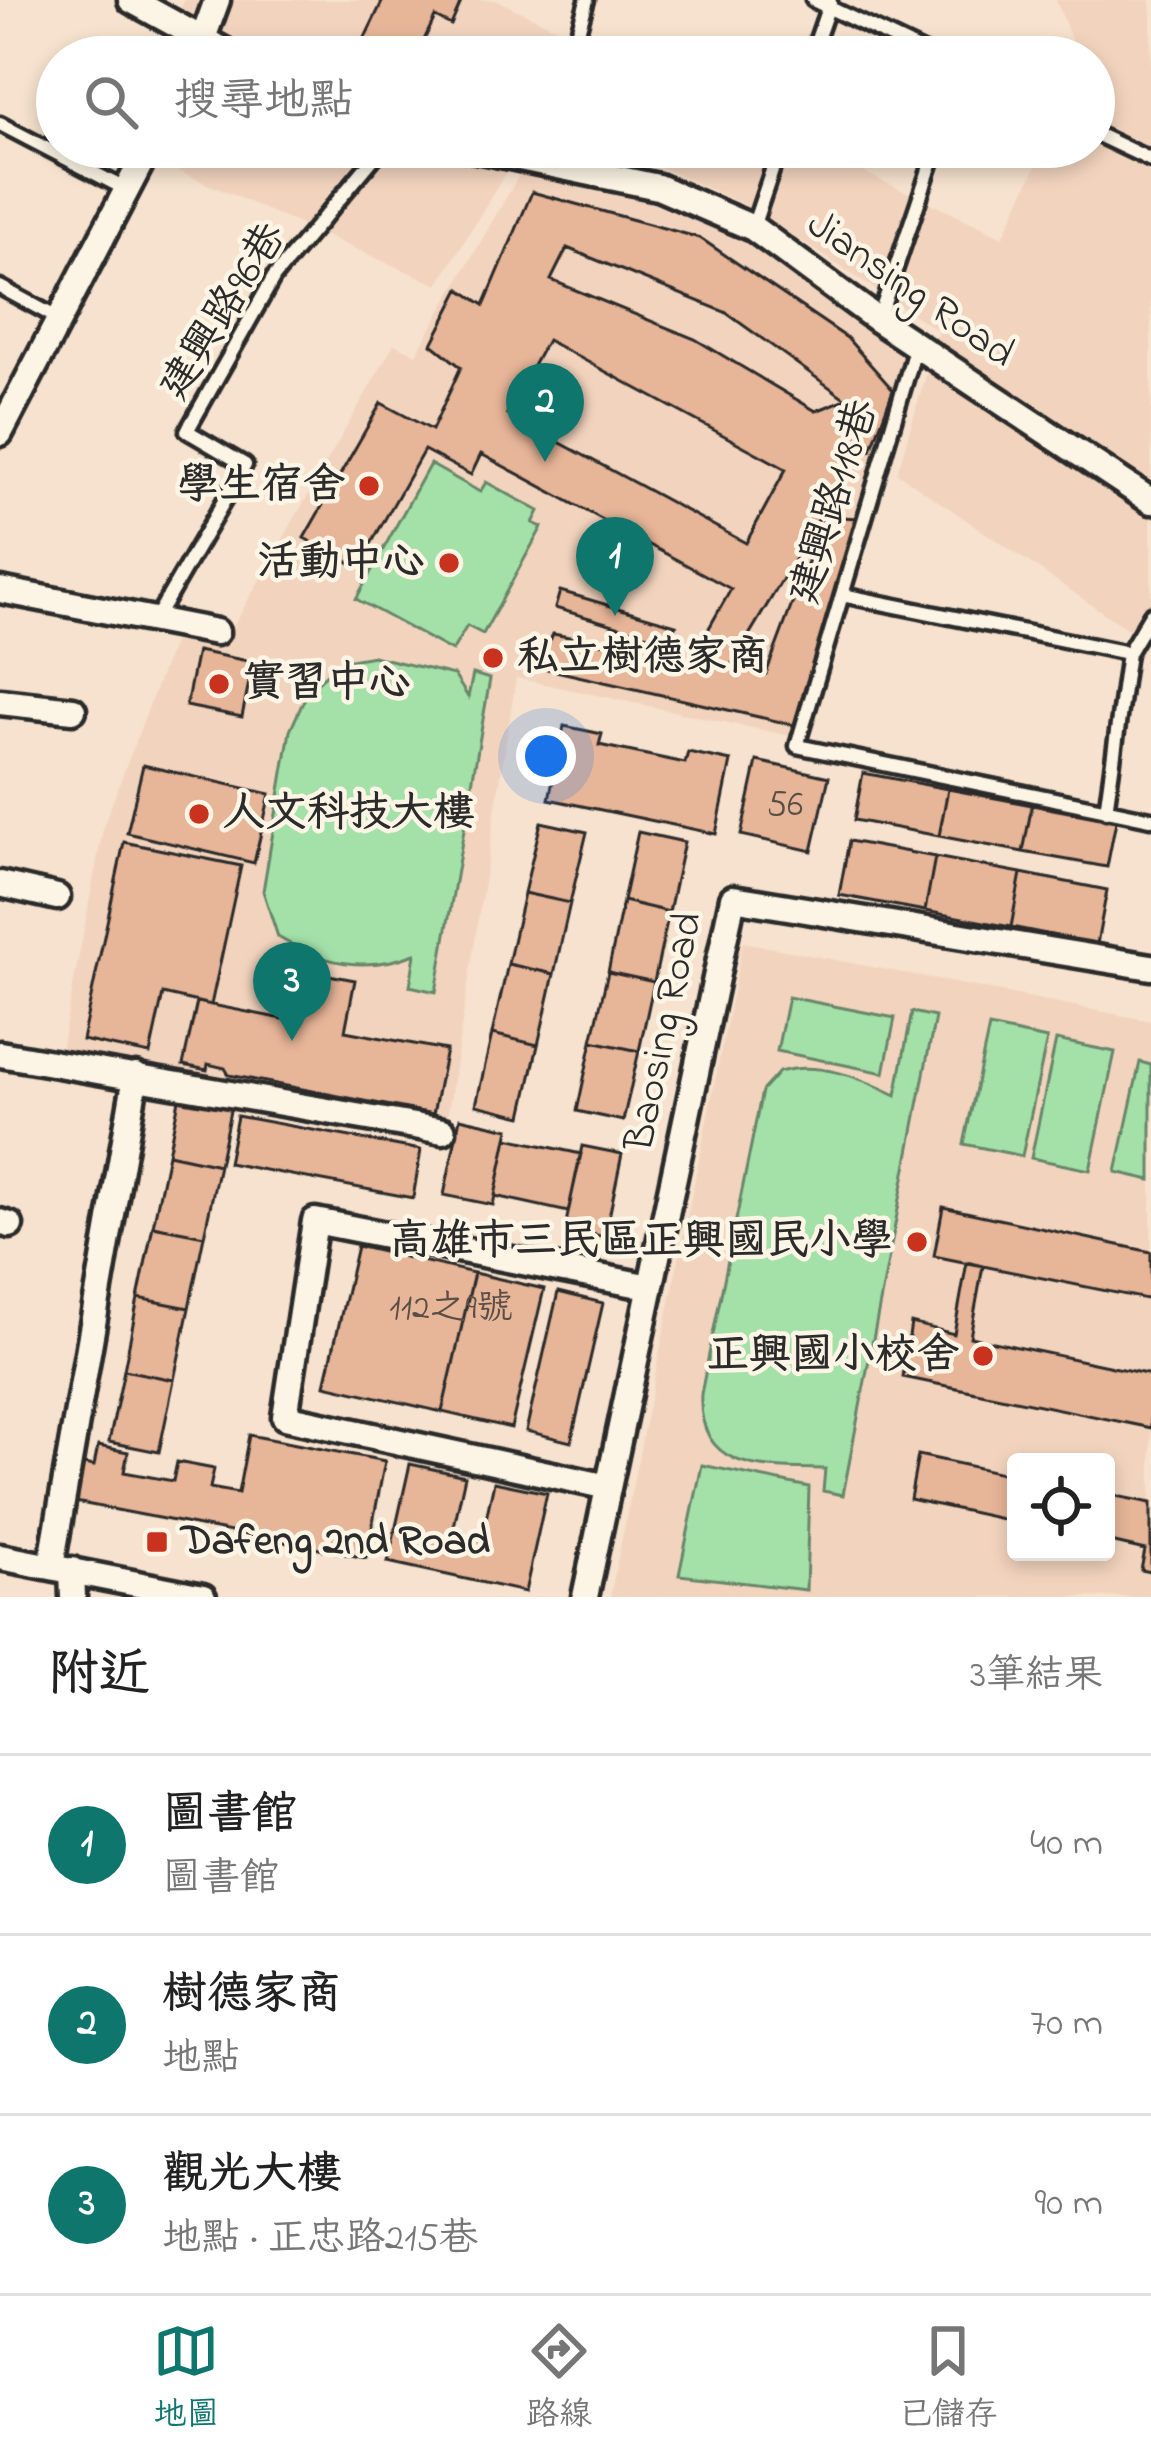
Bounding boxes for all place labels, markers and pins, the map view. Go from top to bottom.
pin: 2 [506,363,584,462]
place label: 學生宿舍 [177,456,345,517]
marker: 學生宿舍 [356,473,382,499]
pin: 1 [576,517,654,616]
place label: 活動中心 [257,533,425,594]
marker: 活動中心 [436,550,462,576]
place label: 私立樹德家商 [517,628,769,689]
marker: 私立樹德家商 [480,645,506,671]
place label: 實習中心 [243,654,411,715]
marker: 實習中心 [206,671,232,697]
place label: 人文科技大樓 [223,784,475,845]
marker: 人文科技大樓 [186,801,212,827]
pin: 3 [253,942,331,1041]
place label: 高雄市三民區正興國民小學 [389,1212,893,1273]
marker: 高雄市三民區正興國民小學 [904,1229,930,1255]
place label: 正興國小校舍 [707,1326,959,1387]
marker: 正興國小校舍 [970,1343,996,1369]
place label: Dafeng 2nd Road [179,1512,490,1574]
marker: Dafeng 2nd Road [144,1529,170,1555]

